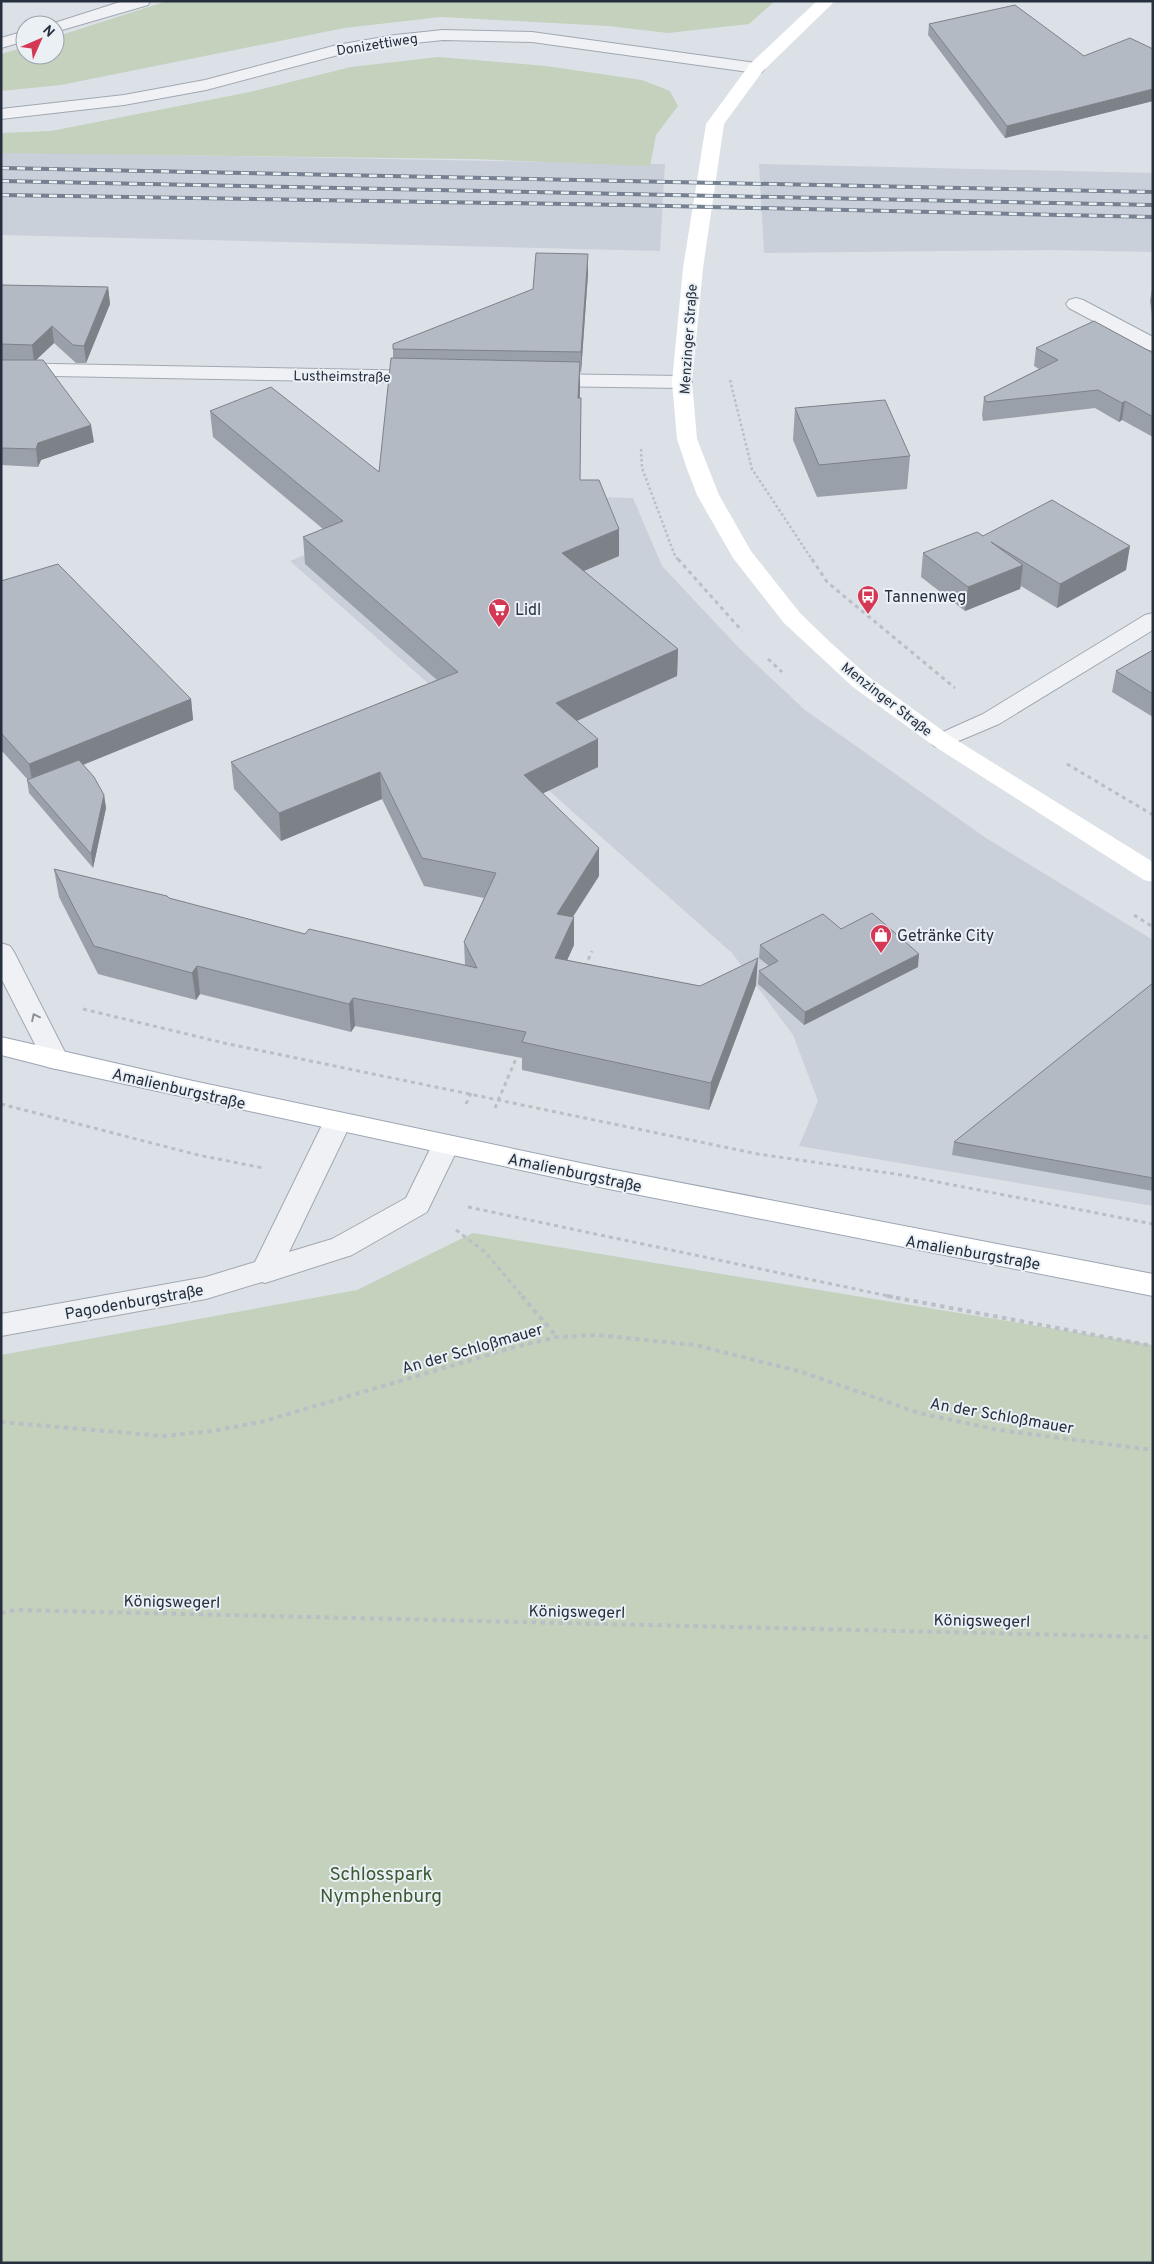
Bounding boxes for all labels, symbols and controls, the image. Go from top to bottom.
north arrow [15,15,65,65]
text: N [39,22,58,41]
street label: Donizettiweg [335,31,419,60]
street label: Menzinger Straße [677,283,702,395]
street label: Lustheimstraße [293,368,391,387]
bus stop icon: Tannenweg [856,584,880,615]
place label: Tannenweg [884,588,966,608]
supermarket icon: Lidl [487,597,511,628]
place label: Lidl [515,601,541,621]
street label: Menzinger Straße [837,659,935,741]
shop icon: Getränke City [869,923,893,954]
place label: Getränke City [897,927,994,947]
one-way arrow [31,1013,41,1022]
street label: Amalienburgstraße [110,1065,247,1115]
street label: Amalienburgstraße [506,1150,643,1198]
street label: Amalienburgstraße [904,1232,1042,1276]
street label: Pagodenburgstraße [63,1281,205,1325]
street label: An der Schloßmauer [400,1320,545,1380]
street label: An der Schloßmauer [928,1394,1075,1439]
street label: Königswegerl [123,1592,221,1614]
street label: Königswegerl [528,1602,626,1624]
street label: Königswegerl [933,1611,1031,1633]
park label: Schlosspark Nymphenburg [320,1863,442,1909]

